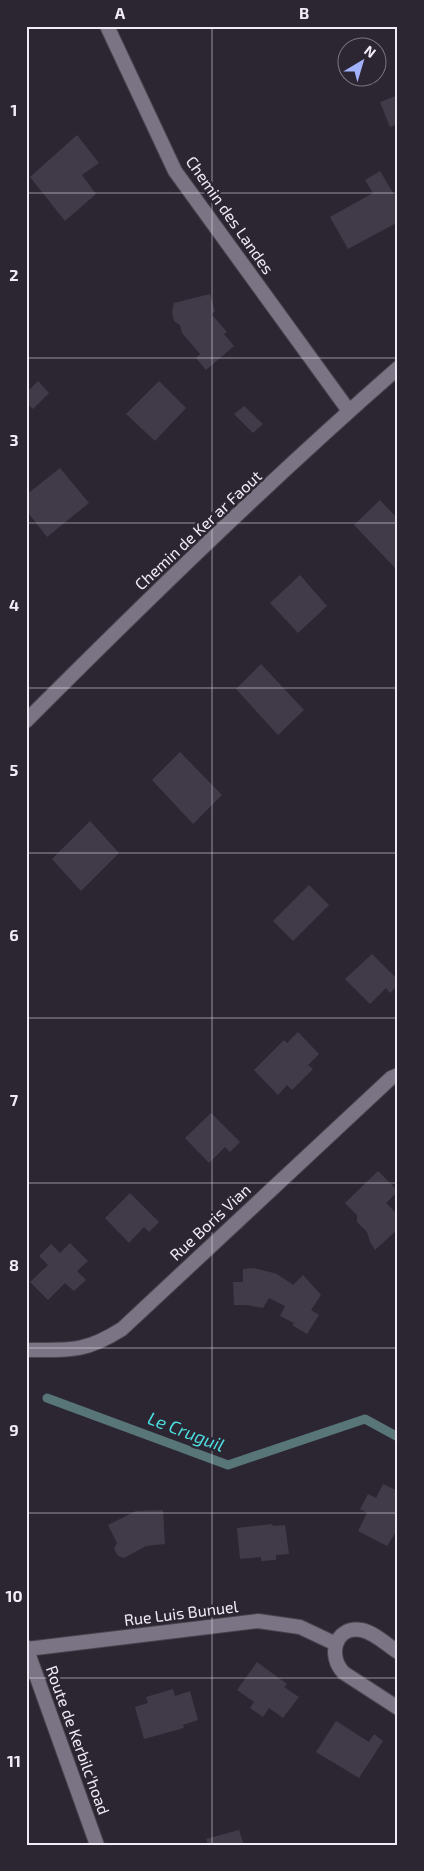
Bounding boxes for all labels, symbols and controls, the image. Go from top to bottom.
text: A [115,3,126,22]
text: B [299,3,309,22]
north arrow [336,38,386,88]
text: N [361,42,380,61]
text: 1 [11,100,17,119]
street label: Chemin des Landes [183,152,278,277]
text: 2 [9,265,19,284]
text: 3 [9,430,19,449]
street label: Chemin de Ker ar Faout [130,466,265,593]
text: 4 [9,595,19,614]
text: 5 [10,760,19,779]
text: 6 [9,925,19,944]
text: 7 [10,1090,19,1109]
street label: Rue Boris Vian [165,1179,254,1264]
text: 8 [9,1255,19,1274]
water label: Le Cruguil [145,1406,228,1456]
text: 9 [9,1420,19,1439]
text: 10 [5,1586,23,1605]
street label: Rue Luis Bunuel [123,1596,239,1629]
street label: Route de Kerbilc'hoad [43,1663,114,1817]
text: 11 [7,1751,21,1770]

